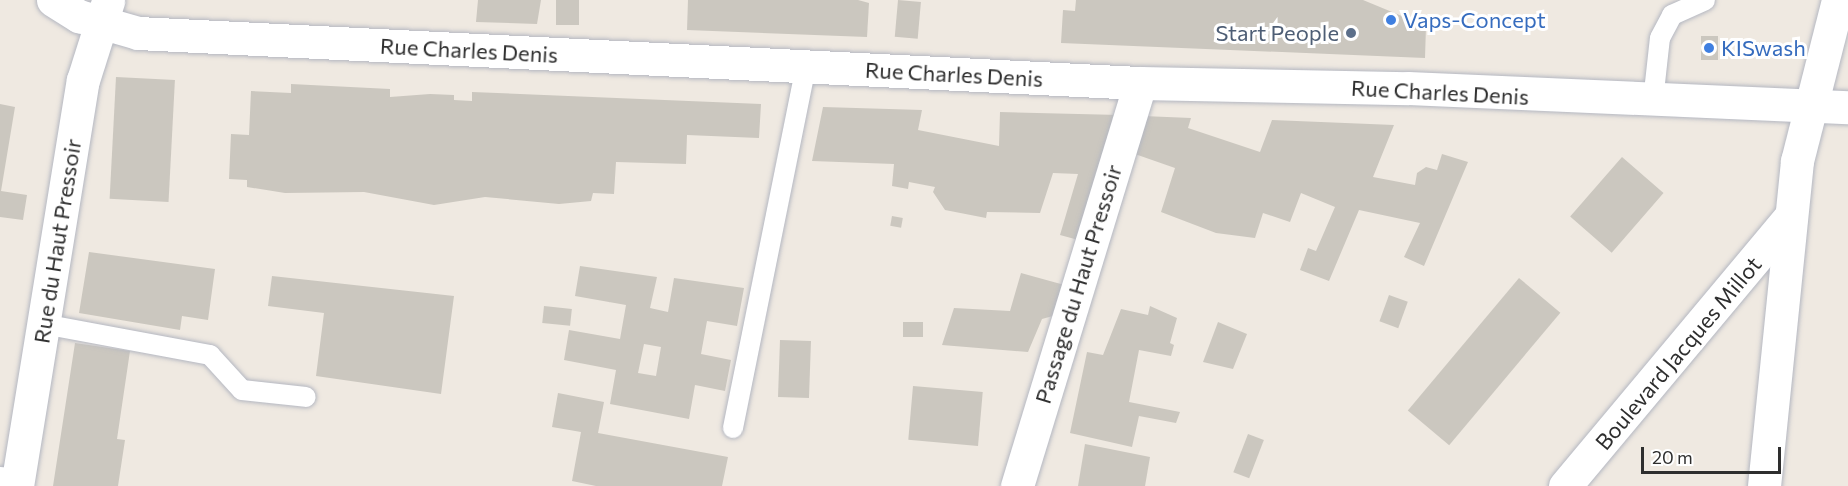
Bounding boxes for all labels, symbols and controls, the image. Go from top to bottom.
place label: Vaps-Concept [1403,7,1546,33]
marker: Vaps-Concept [1384,13,1398,27]
place label: Start People [1215,20,1339,46]
marker: Start People [1344,26,1358,40]
street label: Rue Charles Denis [379,32,559,68]
place label: KISwash [1721,35,1806,61]
marker: KISwash [1702,41,1716,55]
street label: Rue Charles Denis [864,56,1044,92]
street label: Rue Charles Denis [1350,74,1530,110]
street label: Rue du Haut Pressoir [28,137,86,345]
street label: Passage du Haut Pressoir [1029,161,1127,407]
street label: Boulevard Jacques Millot [1589,251,1767,455]
scale bar [1644,435,1784,473]
text: 20 m [1652,446,1693,468]

